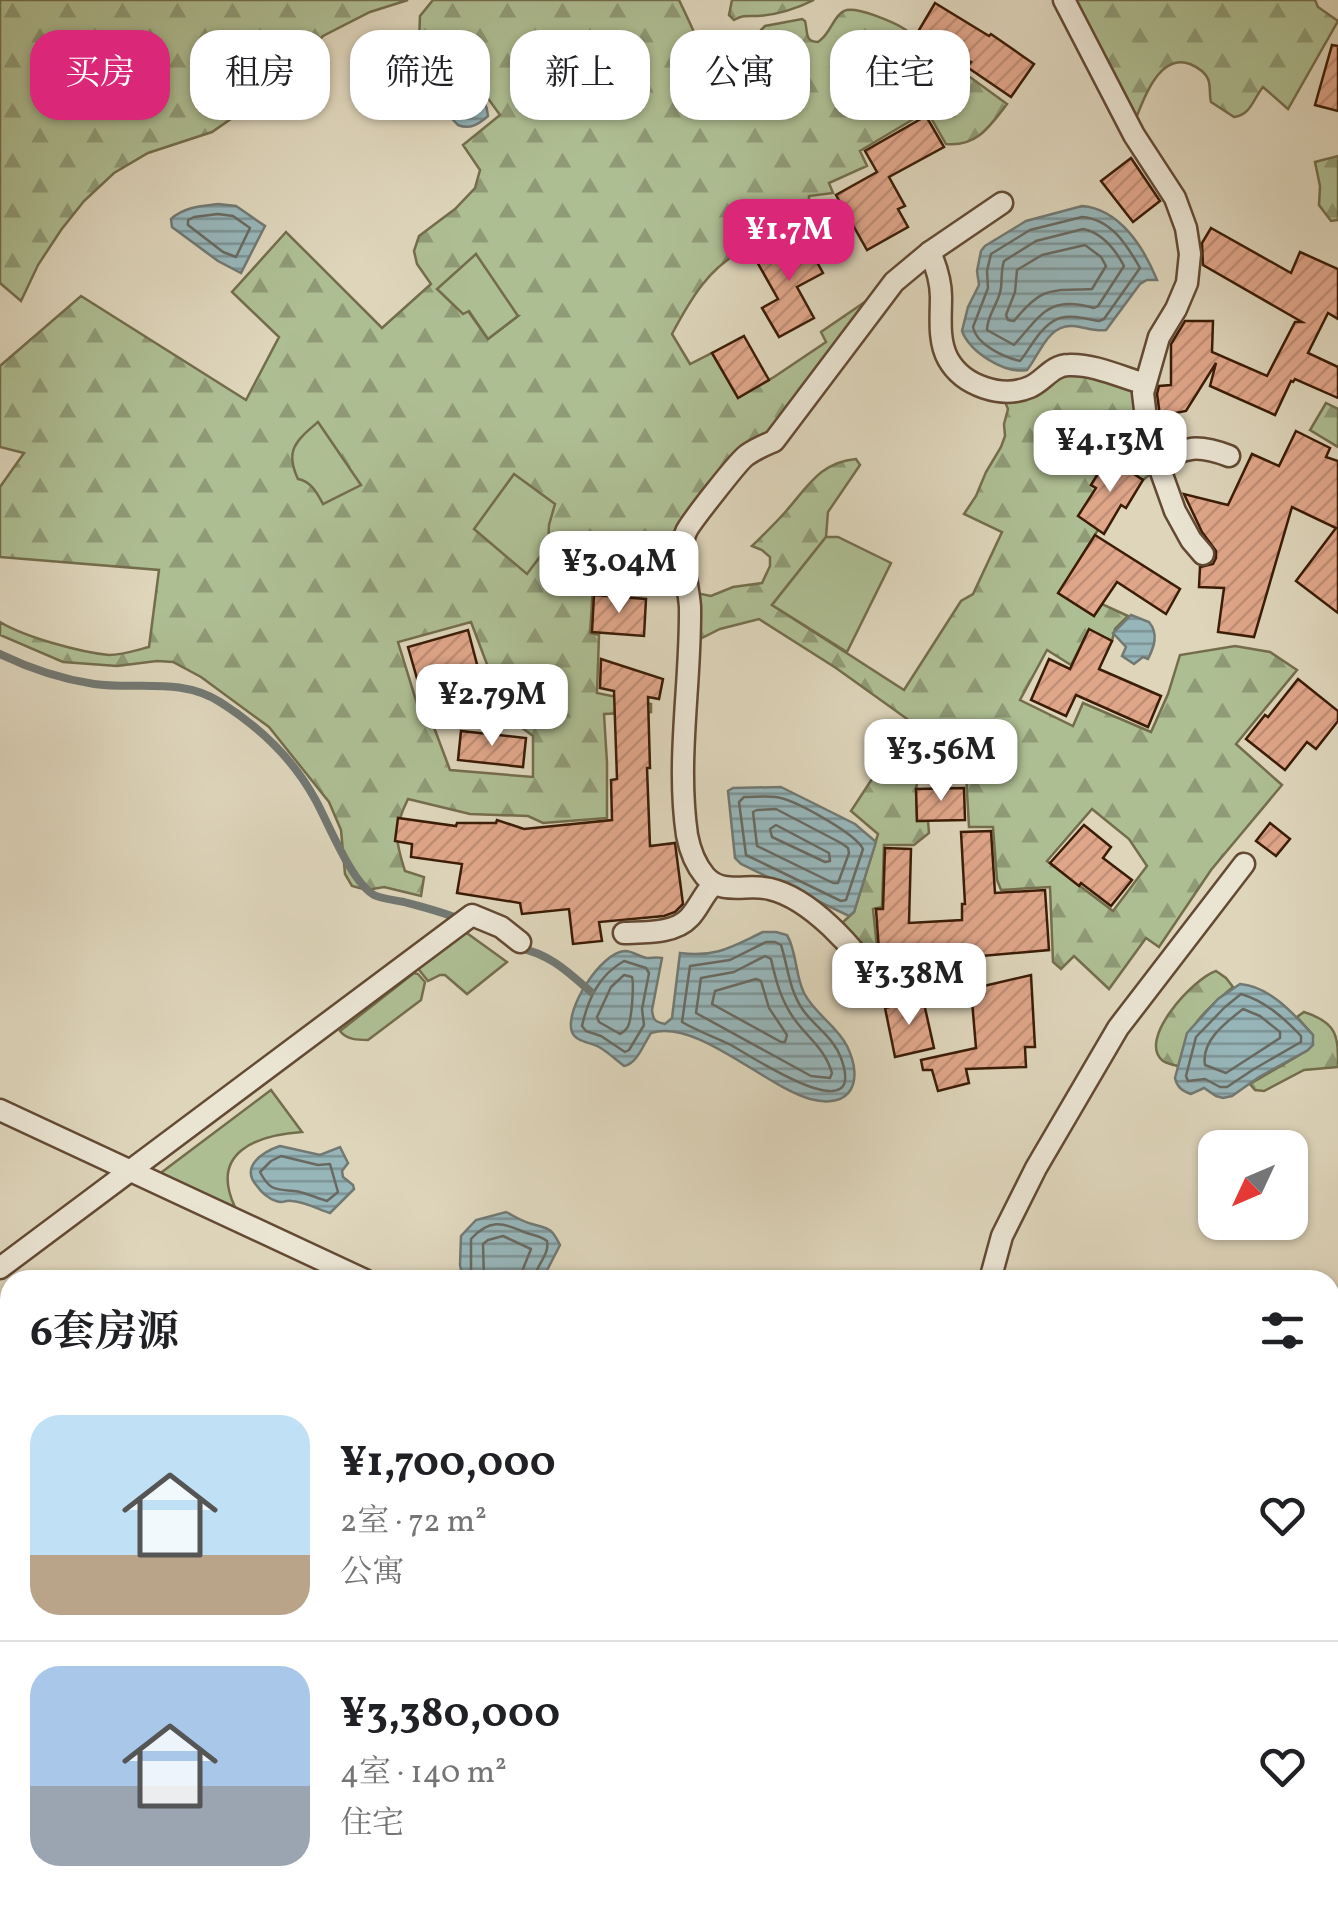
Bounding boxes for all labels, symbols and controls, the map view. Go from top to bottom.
chip: 买房 [30,30,170,120]
chip: 租房 [190,30,330,120]
chip: 筛选 [350,30,490,120]
chip: 新上 [510,30,650,120]
chip: 公寓 [670,30,810,120]
chip: 住宅 [830,30,970,120]
pin: ¥1.7M [719,199,859,284]
text: ¥1.7M [745,209,833,253]
pin: ¥4.13M [1029,410,1191,495]
text: ¥4.13M [1056,420,1164,464]
pin: ¥3.04M [538,531,700,616]
text: ¥3.04M [561,541,677,585]
pin: ¥2.79M [411,664,573,749]
text: ¥2.79M [438,674,546,718]
pin: ¥3.56M [860,719,1022,804]
text: ¥3.56M [886,729,996,773]
pin: ¥3.38M [828,943,990,1028]
text: ¥3.38M [854,953,964,997]
north arrow [1198,1130,1308,1240]
map controls [1198,1130,1308,1240]
icon: filters [1255,1303,1310,1358]
text: 6套房源 [30,1305,179,1364]
text: ¥1,700,000 [340,1435,556,1494]
icon: home [110,1455,230,1575]
icon: heart [1255,1488,1310,1543]
text: 2室 · 72 m² [340,1501,487,1545]
text: 公寓 [340,1552,404,1596]
text: ¥3,380,000 [340,1686,560,1745]
icon: home [110,1706,230,1826]
icon: heart [1255,1739,1310,1794]
text: 4室 · 140 m² [340,1752,507,1796]
text: 住宅 [340,1803,404,1847]

